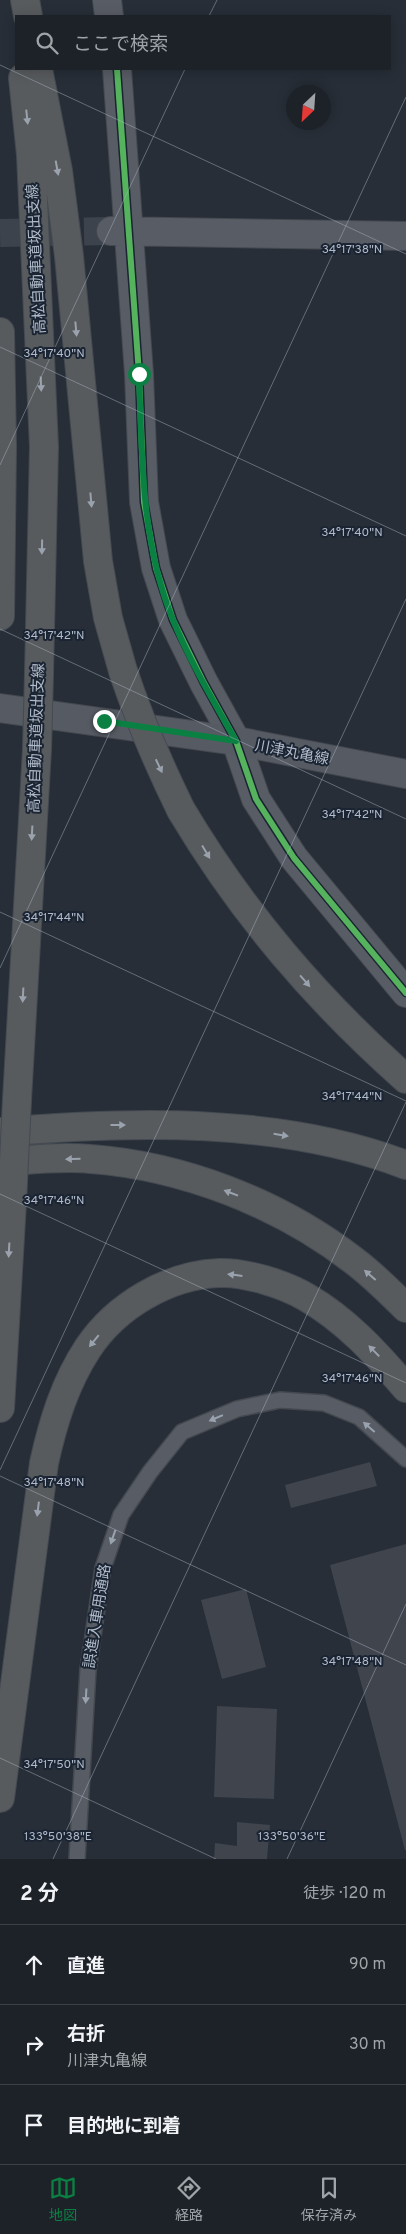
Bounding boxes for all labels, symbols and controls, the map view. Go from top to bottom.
search box [15,15,391,70]
icon: search [33,29,61,57]
text: ここで検索 [73,33,168,57]
north arrow [286,85,331,130]
one-way arrow [23,110,31,126]
one-way arrow [53,161,61,177]
street label: 高松自動車道坂出支線 [24,184,51,334]
text: 34°17'38"N [322,242,382,258]
one-way arrow [72,322,80,338]
text: 34°17'40"N [23,346,85,362]
route start [128,363,151,386]
one-way arrow [38,377,46,393]
one-way arrow [87,493,95,509]
text: 34°17'40"N [321,525,383,541]
one-way arrow [38,539,46,555]
text: 34°17'42"N [24,628,84,644]
street label: 高松自動車道坂出支線 [25,663,50,813]
route end [93,710,116,733]
street label: 川津丸亀線 [253,737,330,770]
one-way arrow [156,759,164,773]
text: 34°17'42"N [322,807,382,823]
one-way arrow [28,825,36,841]
one-way arrow [202,845,211,859]
text: 34°17'44"N [23,910,85,926]
one-way arrow [299,974,311,986]
one-way arrow [18,987,26,1003]
text: 34°17'44"N [321,1089,383,1105]
one-way arrow [111,1121,127,1129]
one-way arrow [273,1131,289,1139]
one-way arrow [65,1155,81,1163]
one-way arrow [224,1188,238,1196]
text: 34°17'46"N [24,1193,84,1209]
one-way arrow [5,1243,13,1259]
one-way arrow [365,1269,377,1281]
one-way arrow [226,1271,242,1279]
one-way arrow [88,1334,99,1347]
one-way arrow [368,1345,380,1357]
text: 34°17'46"N [322,1371,382,1387]
one-way arrow [209,1414,223,1422]
one-way arrow [363,1421,376,1432]
text: 34°17'48"N [24,1475,84,1491]
one-way arrow [34,1502,42,1518]
one-way arrow [109,1529,117,1544]
street label: 誤進入車用通路 [81,1563,116,1670]
text: 34°17'48"N [322,1654,382,1670]
one-way arrow [82,1689,90,1705]
text: 34°17'50"N [23,1757,85,1773]
text: 133°50'38"E [24,1829,92,1845]
text: 133°50'36"E [258,1829,326,1845]
text: 2 分 [20,1881,59,1908]
text: 徒歩 · 120 m [303,1884,386,1904]
icon: ahead [20,1951,48,1979]
text: 直進 [67,1955,105,1979]
text: 90 m [349,1955,386,1975]
text: 右折 [67,2023,105,2047]
icon: right [20,2031,48,2059]
text: 30 m [349,2035,386,2055]
text: 川津丸亀線 [67,2052,147,2072]
icon: arrive [20,2111,48,2139]
text: 目的地に到着 [67,2115,181,2139]
tab: 地図 [49,2174,77,2225]
tab: 経路 [175,2174,203,2225]
tab: 保存済み [301,2174,357,2225]

